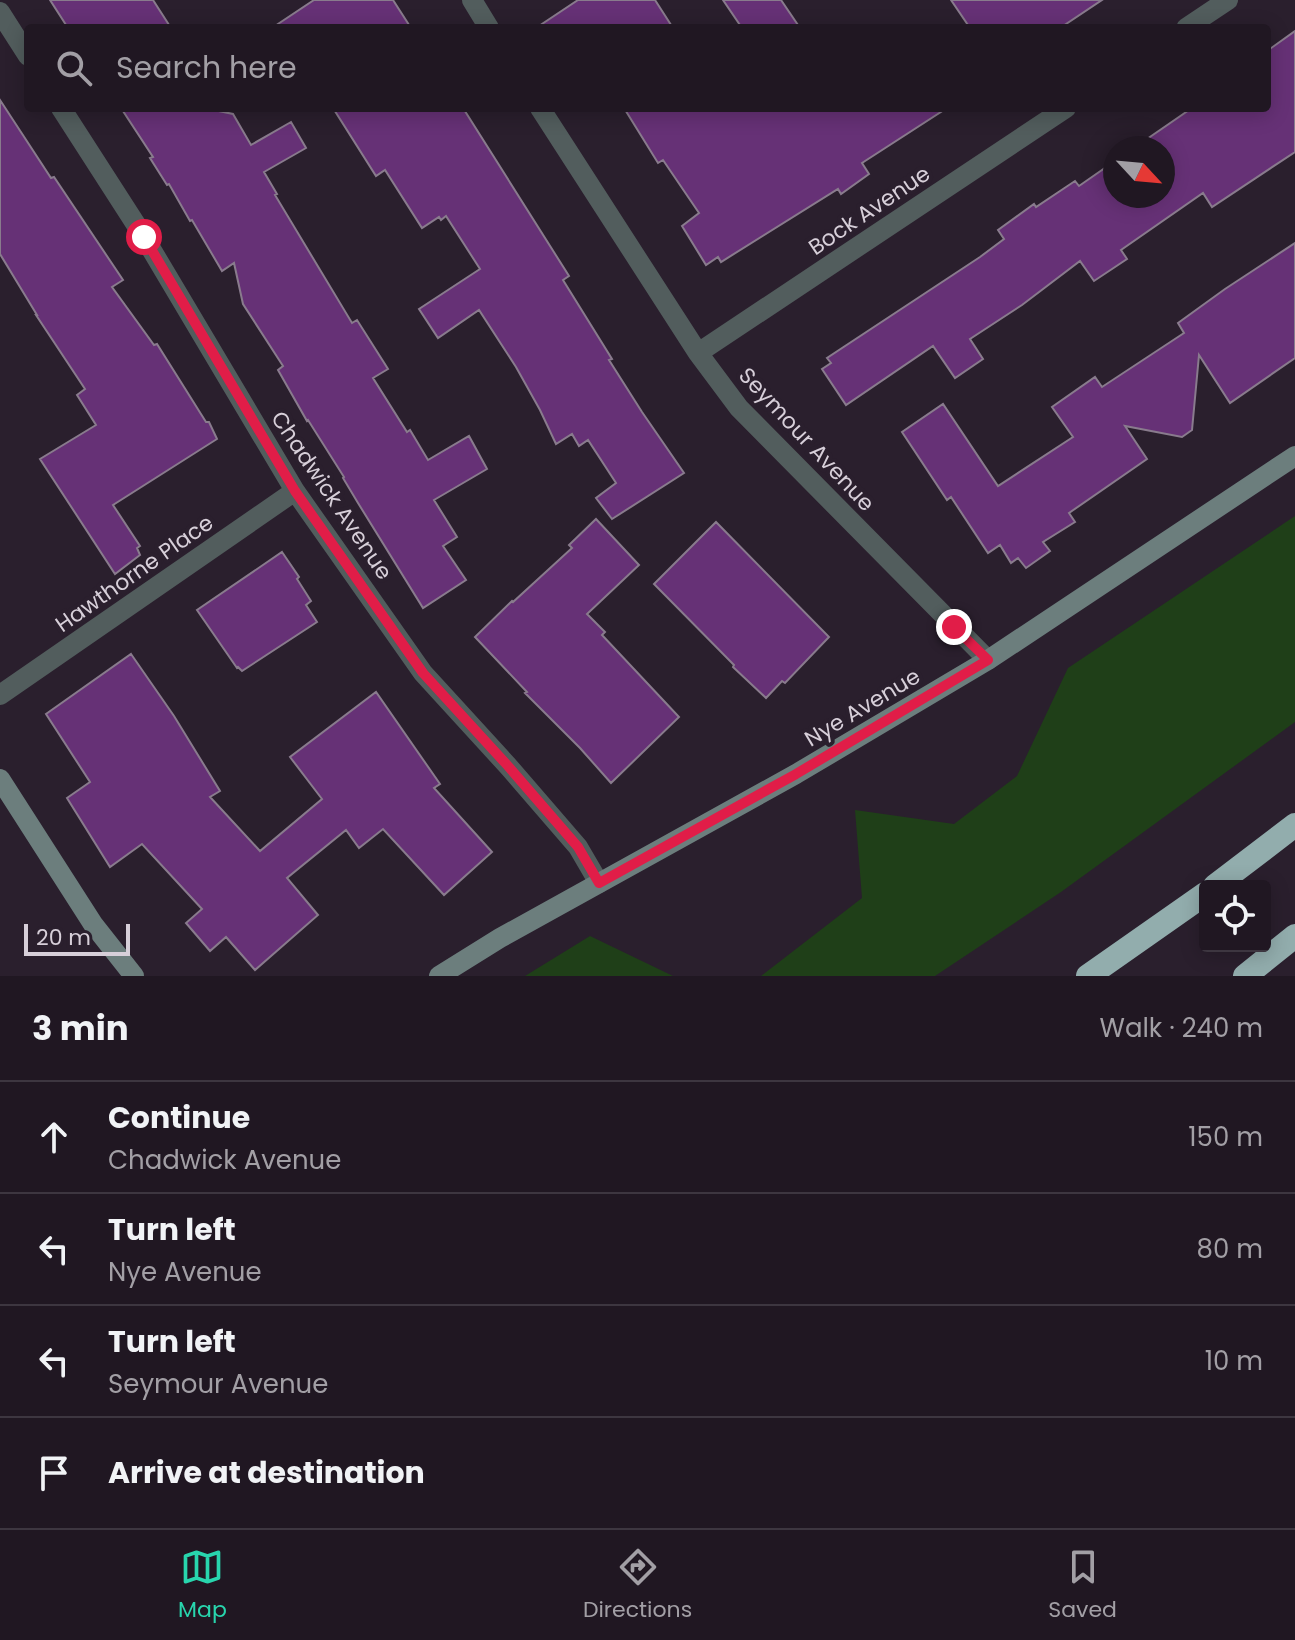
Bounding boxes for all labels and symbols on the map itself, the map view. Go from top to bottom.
north arrow [1103,136,1175,208]
street label: Bock Avenue [802,158,936,263]
route start [126,219,162,255]
street label: Seymour Avenue [732,361,882,518]
street label: Chadwick Avenue [264,405,400,586]
street label: Hawthorne Place [49,507,219,639]
route end [936,609,972,645]
street label: Nye Avenue [799,661,926,754]
scale bar [24,920,130,956]

